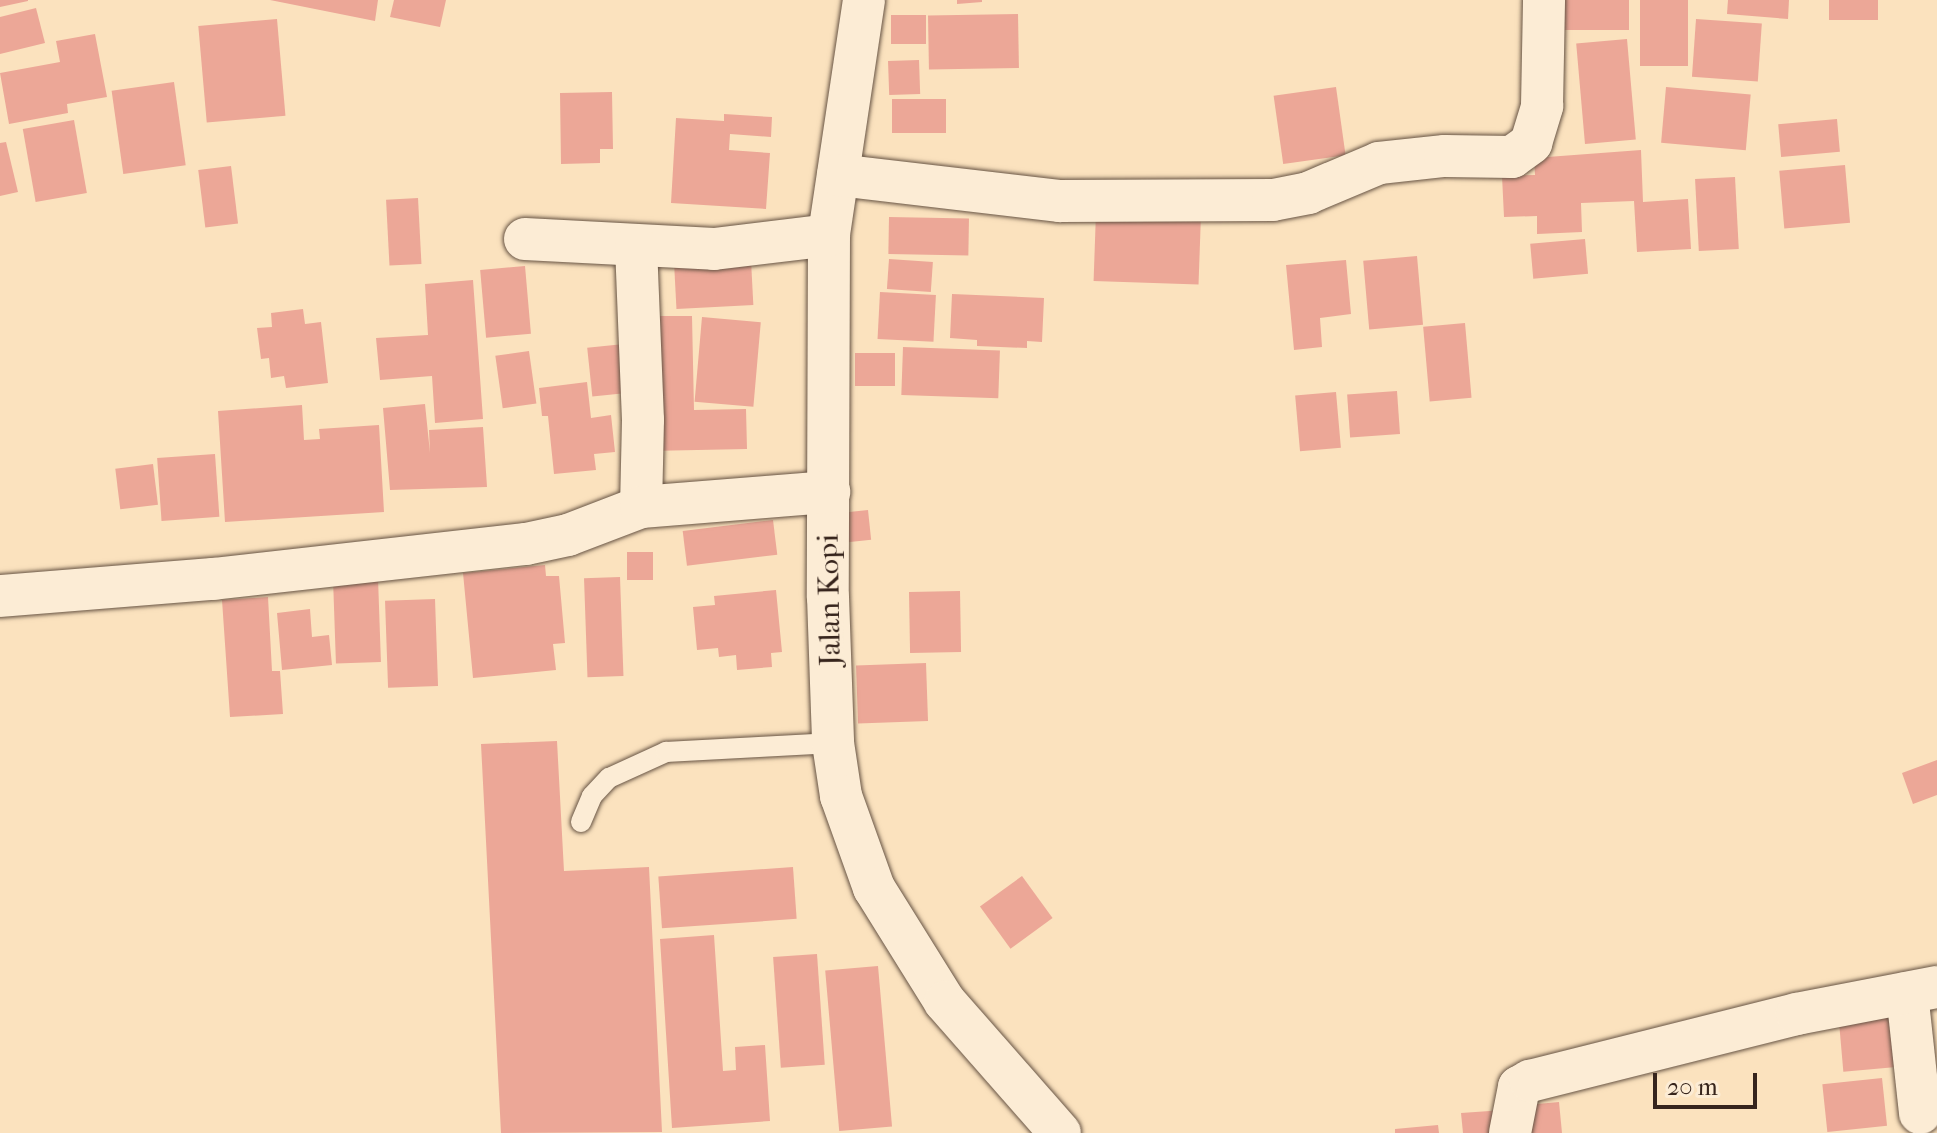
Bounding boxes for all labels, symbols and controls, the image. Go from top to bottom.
street label: Jalan Kopi [811,534,849,666]
scale bar [1657,1057,1761,1107]
text: 20 m [1667,1073,1718,1101]

